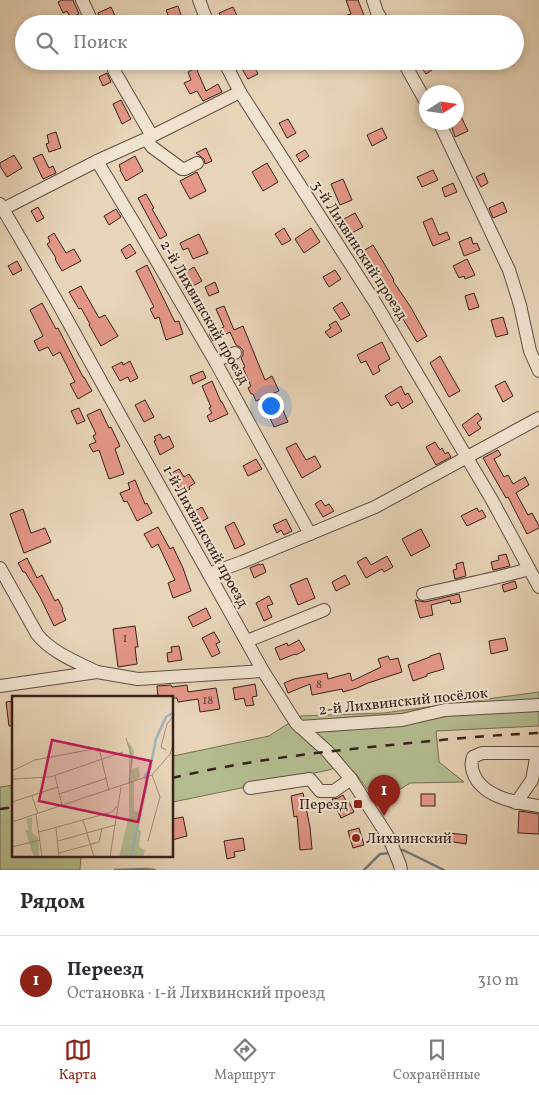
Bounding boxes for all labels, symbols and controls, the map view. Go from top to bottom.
search box [15,15,524,70]
icon: search [33,29,61,57]
text: Поиск [73,30,127,56]
north arrow [419,85,464,130]
street label: 3-й Лихвинский проезд [306,177,412,325]
street label: 2-й Лихвинский проезд [154,237,254,389]
your location [258,393,284,419]
street label: 1-й Лихвинский проезд [157,462,253,612]
house number: 1 [123,631,127,647]
house number: 8 [316,677,322,693]
street label: 2-й Лихвинский посёлок [317,683,489,722]
house number: 18 [203,693,213,709]
inset map [12,696,174,858]
pin: 1 [368,775,400,816]
place label: Перезд [299,795,349,816]
marker: Перезд [352,798,364,810]
place label: Лихвинский [366,829,452,850]
marker: Лихвинский [350,832,362,844]
text: Рядом [20,888,85,917]
text: Переезд [67,957,144,983]
text: 1 [33,970,39,992]
text: 310 m [478,970,519,992]
text: Остановка · 1-й Лихвинский проезд [67,983,325,1005]
tab: Карта [59,1036,97,1085]
tab: Маршрут [214,1036,276,1085]
tab: Сохранённые [393,1036,480,1085]

